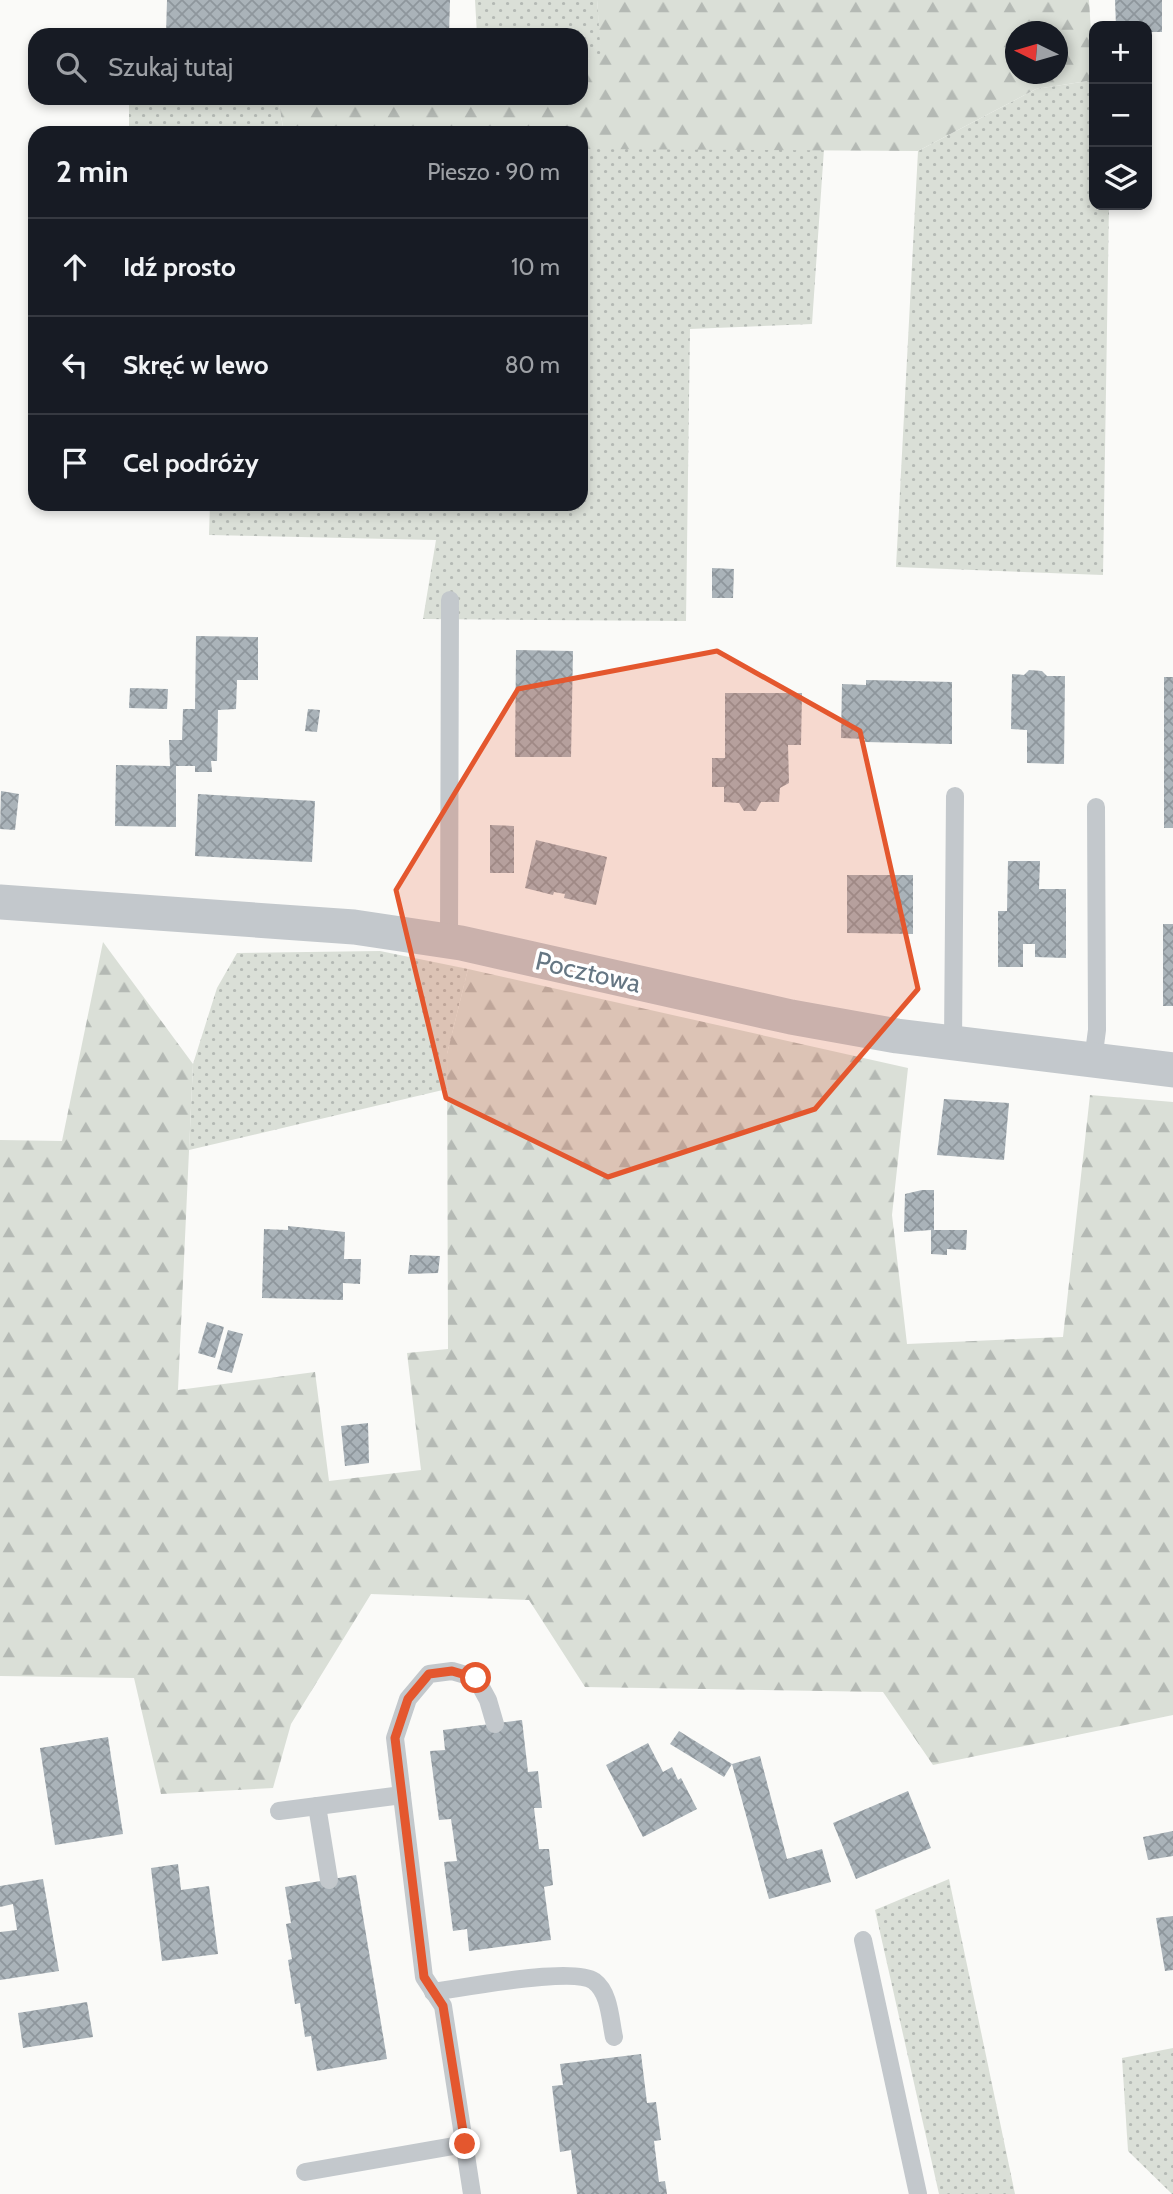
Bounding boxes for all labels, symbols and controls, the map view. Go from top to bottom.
north arrow [1005,21,1068,84]
map controls [1089,21,1152,210]
button: + [1089,21,1152,84]
search box [28,28,588,105]
icon: search [52,48,90,86]
text: Szukaj tutaj [108,51,233,83]
button: − [1089,84,1152,147]
button: layers [1089,147,1152,210]
text: 2 min [56,153,128,190]
text: Pieszo · 90 m [427,158,560,186]
icon: ahead [56,248,94,286]
text: Idź prosto [123,251,236,283]
text: 10 m [511,253,560,281]
icon: left [56,346,94,384]
text: Skręć w lewo [123,349,269,381]
text: 80 m [505,351,560,379]
icon: arrive [56,444,94,482]
text: Cel podróży [123,447,259,479]
street label: Pocztowa [532,944,644,1000]
route start [460,1662,491,1693]
route end [449,2128,480,2159]

